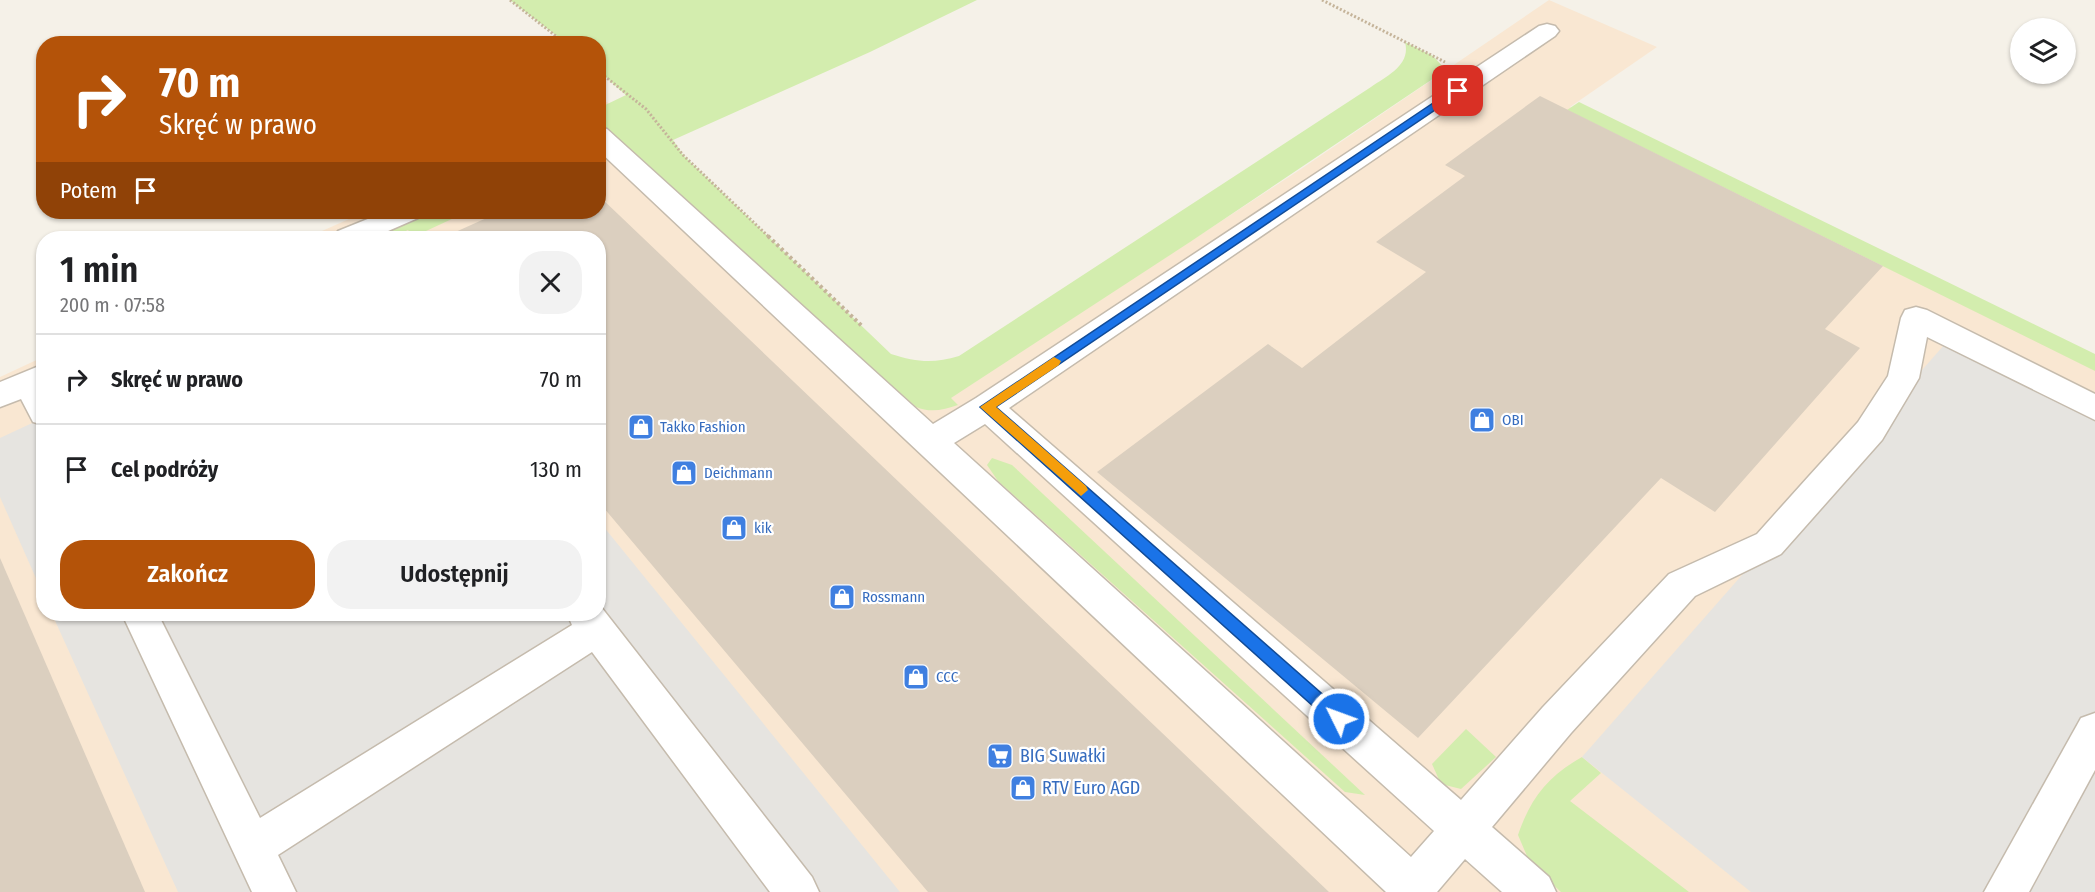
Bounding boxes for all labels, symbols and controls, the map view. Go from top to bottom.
map controls [2010,18,2076,84]
button: layers [2010,18,2076,84]
text: 70 m [159,58,240,108]
icon: right [60,60,138,138]
pin [1432,65,1483,116]
icon: arrive [1441,74,1474,107]
text: Skręć w prawo [159,109,317,141]
icon: arrive [129,174,162,207]
text: Potem [60,177,117,204]
text: 1 min [60,248,138,292]
button: close [519,251,582,314]
text: 200 m · 07:58 [60,293,165,317]
icon: right [60,363,93,396]
text: Skręć w prawo [111,366,243,393]
text: 70 m [540,366,582,393]
shop icon: OBI [1467,405,1497,435]
place label: OBI [1502,411,1524,429]
shop icon: Takko Fashion [626,412,656,442]
place label: Takko Fashion [660,418,746,436]
icon: arrive [60,453,93,486]
text: Cel podróży [111,456,218,483]
text: 130 m [530,456,582,483]
shop icon: Deichmann [669,458,699,488]
place label: Deichmann [704,464,773,482]
shop icon: kik [719,513,749,543]
place label: kik [754,519,772,537]
button: Zakończ [60,540,315,609]
button: Udostępnij [327,540,582,609]
shop icon: Rossmann [827,582,857,612]
place label: Rossmann [862,588,925,606]
shop icon: CCC [901,662,931,692]
place label: CCC [936,668,959,686]
position arrow [1307,687,1371,751]
supermarket icon: BIG Suwałki [985,741,1015,771]
place label: BIG Suwałki [1020,745,1106,767]
shop icon: RTV Euro AGD [1008,773,1038,803]
place label: RTV Euro AGD [1042,777,1140,799]

